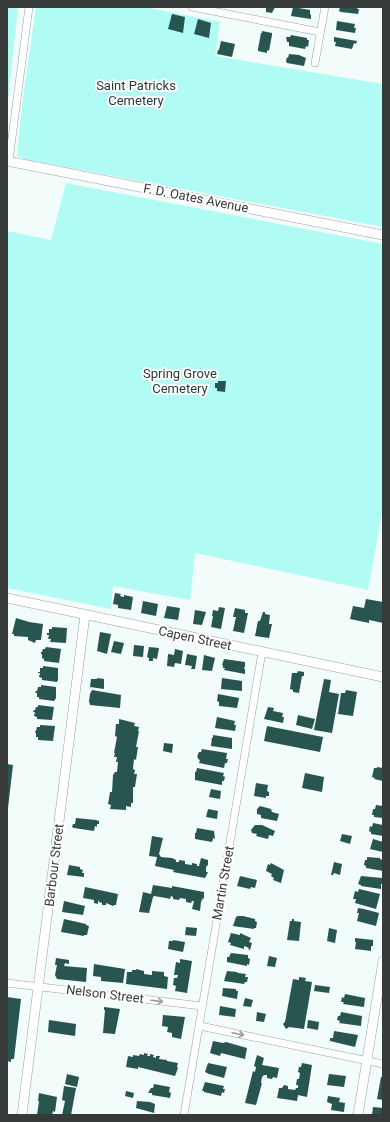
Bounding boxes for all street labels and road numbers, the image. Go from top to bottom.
street label: F. D. Oates Avenue [142,180,250,216]
street label: Capen Street [157,623,233,653]
street label: Barbour Street [41,823,67,907]
street label: Martin Street [209,845,237,921]
street label: Nelson Street [65,982,145,1006]

